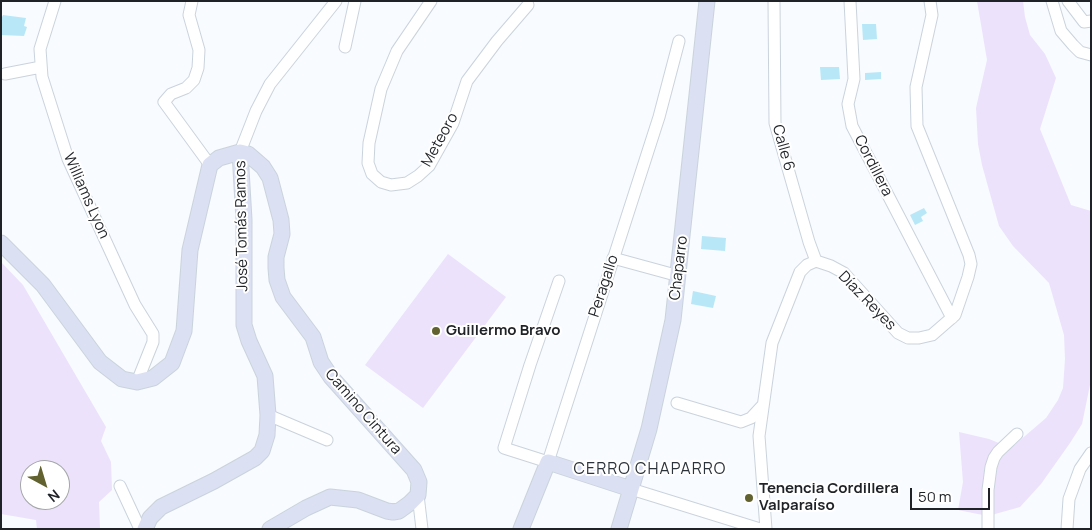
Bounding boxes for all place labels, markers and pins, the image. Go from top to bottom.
place label: Guillermo Bravo [446,322,560,340]
marker: Guillermo Bravo [430,325,442,337]
place label: Tenencia Cordillera Valparaíso [759,480,899,515]
marker: Tenencia Cordillera Valparaíso [743,492,755,504]

